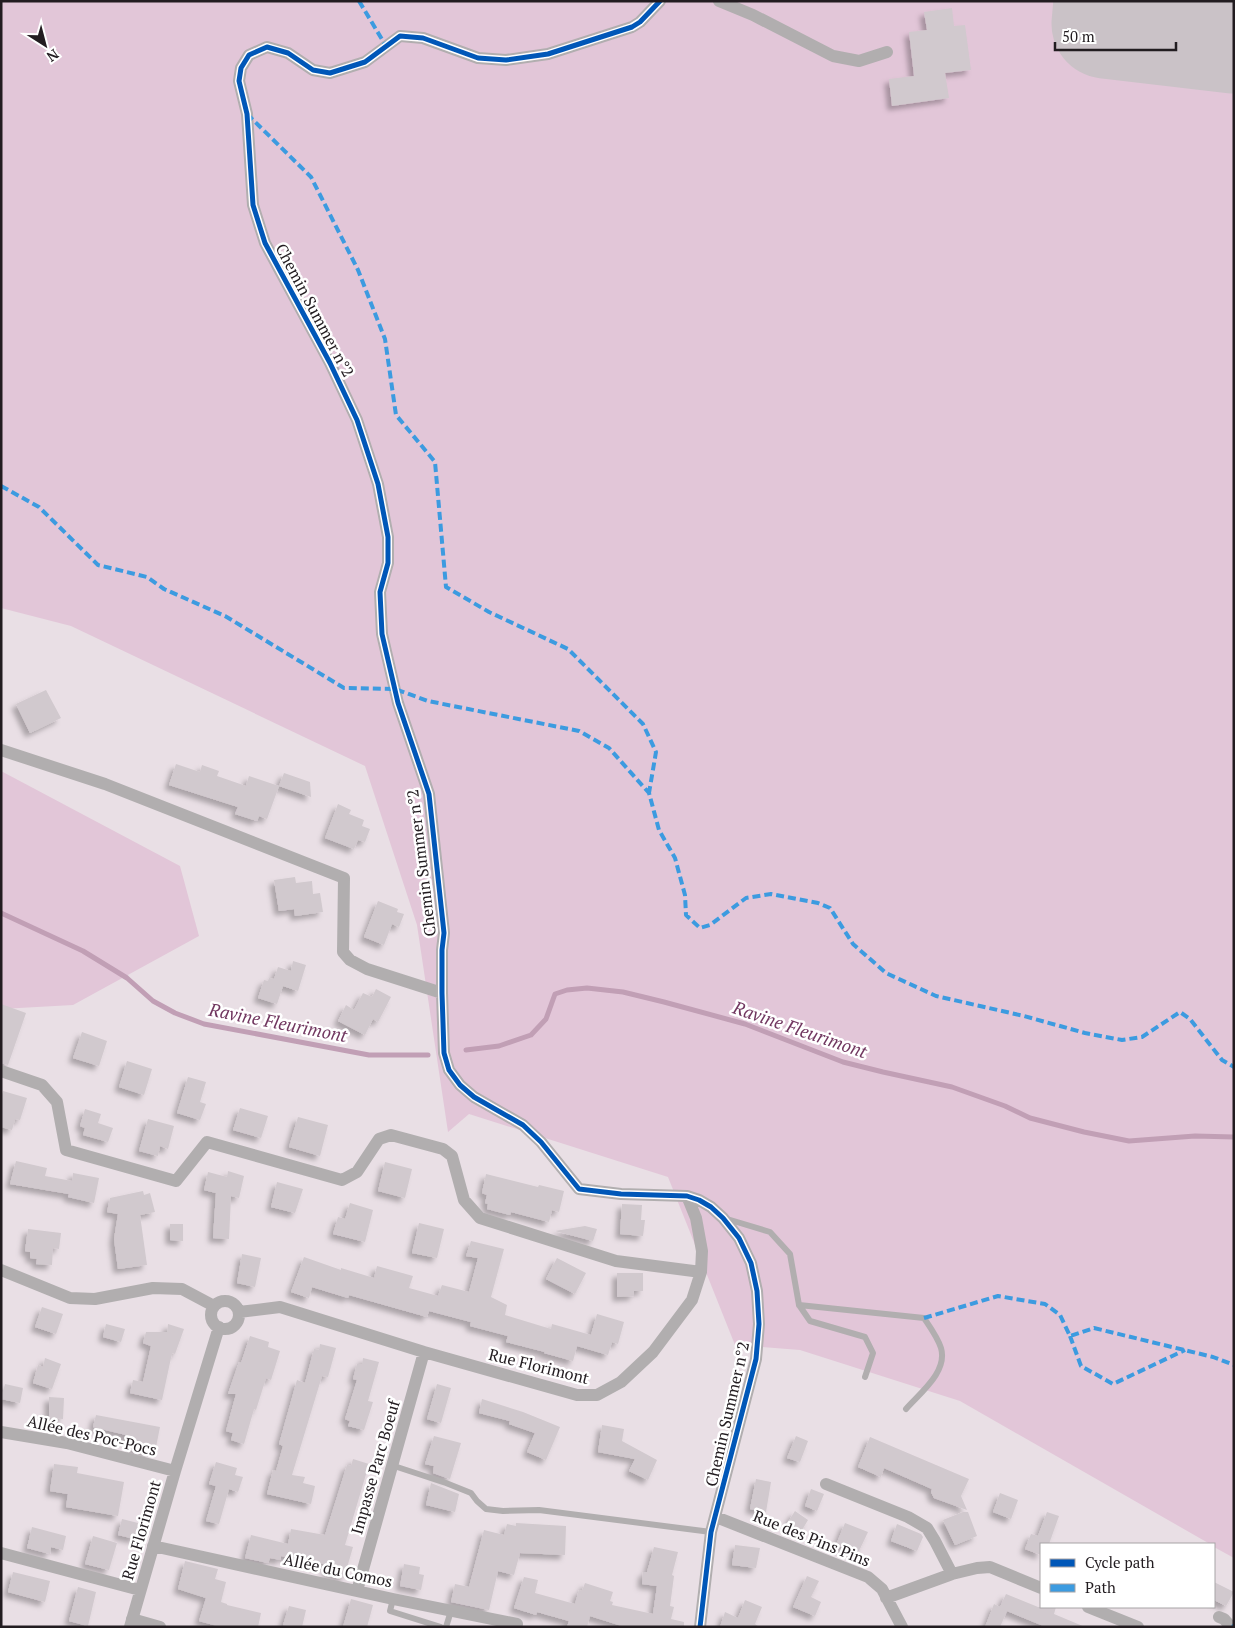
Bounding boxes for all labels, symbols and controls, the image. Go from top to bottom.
north arrow [20,20,70,70]
scale bar [1055,20,1176,52]
text: 50 m [1062,26,1095,46]
text: N [43,45,63,67]
street label: Chemin Summer n°2 [271,239,359,381]
street label: Chemin Summer n°2 [401,788,441,938]
water label: Ravine Fleurimont [729,995,871,1064]
water label: Ravine Fleurimont [206,997,350,1047]
street label: Chemin Summer n°2 [700,1339,754,1489]
street label: Rue Florimont [486,1343,592,1389]
street label: Impasse Parc Boeuf [345,1396,405,1537]
street label: Allée des Poc-Pocs [25,1409,159,1461]
street label: Rue Florimont [116,1478,166,1582]
street label: Rue des Pins Pins [750,1504,874,1572]
legend [1040,1543,1215,1608]
street label: Allée du Comos [281,1548,395,1592]
text: Cycle path [1085,1552,1155,1572]
text: Path [1085,1577,1116,1597]

